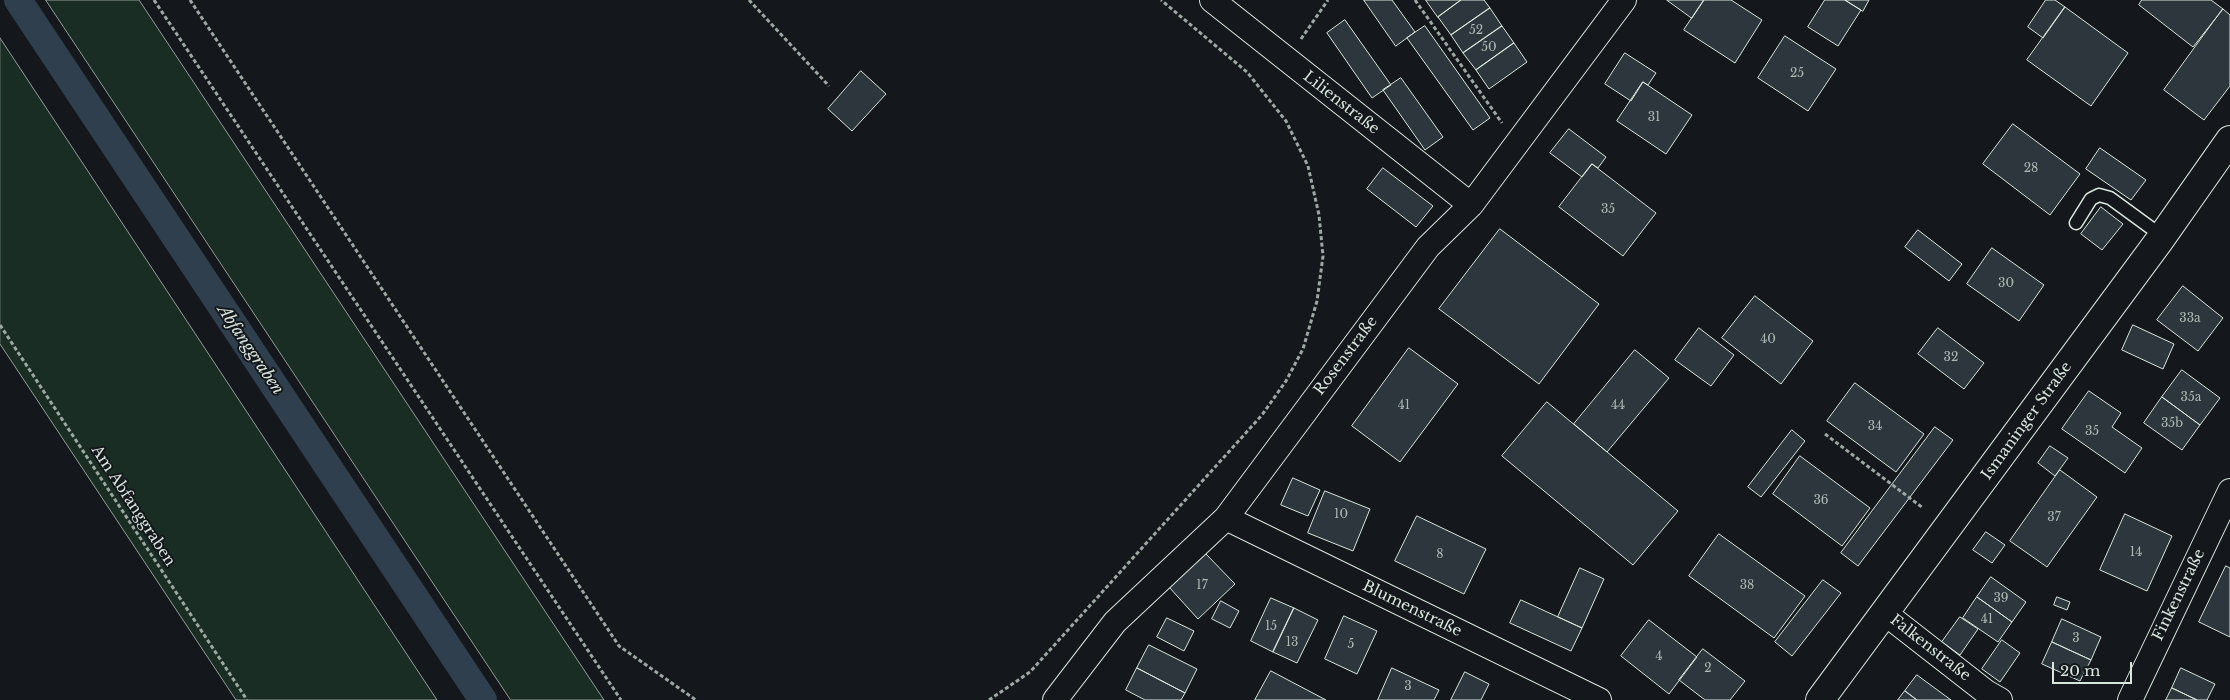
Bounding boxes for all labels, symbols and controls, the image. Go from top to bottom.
house number: 52 [1469,24,1483,38]
house number: 50 [1481,41,1497,55]
house number: 25 [1790,67,1804,81]
street label: Lilienstraße [1299,68,1383,138]
house number: 31 [1648,111,1660,125]
house number: 28 [2024,162,2038,176]
house number: 35 [1601,203,1615,217]
house number: 30 [1998,277,2014,291]
water label: Abfanggraben [213,301,287,399]
house number: 33a [2179,312,2201,326]
street label: Rosenstraße [1311,313,1381,399]
house number: 40 [1760,333,1776,347]
house number: 32 [1944,351,1958,365]
street label: Ismaninger Straße [1978,358,2076,484]
house number: 35a [2181,391,2201,405]
house number: 41 [1398,399,1410,413]
house number: 44 [1611,399,1625,413]
house number: 35b [2161,417,2183,431]
house number: 34 [1868,420,1882,434]
house number: 35 [2085,425,2099,439]
street label: Am Abfanggraben [87,442,179,570]
house number: 36 [1813,494,1829,508]
house number: 10 [1334,508,1348,522]
house number: 37 [2047,511,2061,525]
house number: 14 [2130,546,2142,560]
street label: Finkenstraße [2149,546,2209,644]
house number: 8 [1436,548,1444,562]
street label: Blumenstraße [1359,577,1465,641]
house number: 17 [1196,579,1208,593]
house number: 38 [1740,579,1754,593]
house number: 39 [1993,592,2009,606]
street label: Falkenstraße [1886,611,1974,685]
house number: 41 [1981,613,1993,627]
house number: 15 [1265,620,1277,634]
house number: 3 [2072,632,2080,646]
house number: 13 [1286,636,1298,650]
house number: 5 [1348,638,1354,652]
house number: 4 [1655,650,1663,664]
scale bar [2055,652,2135,684]
text: 20 m [2060,661,2100,680]
house number: 2 [1704,662,1712,676]
house number: 3 [1404,680,1412,694]

